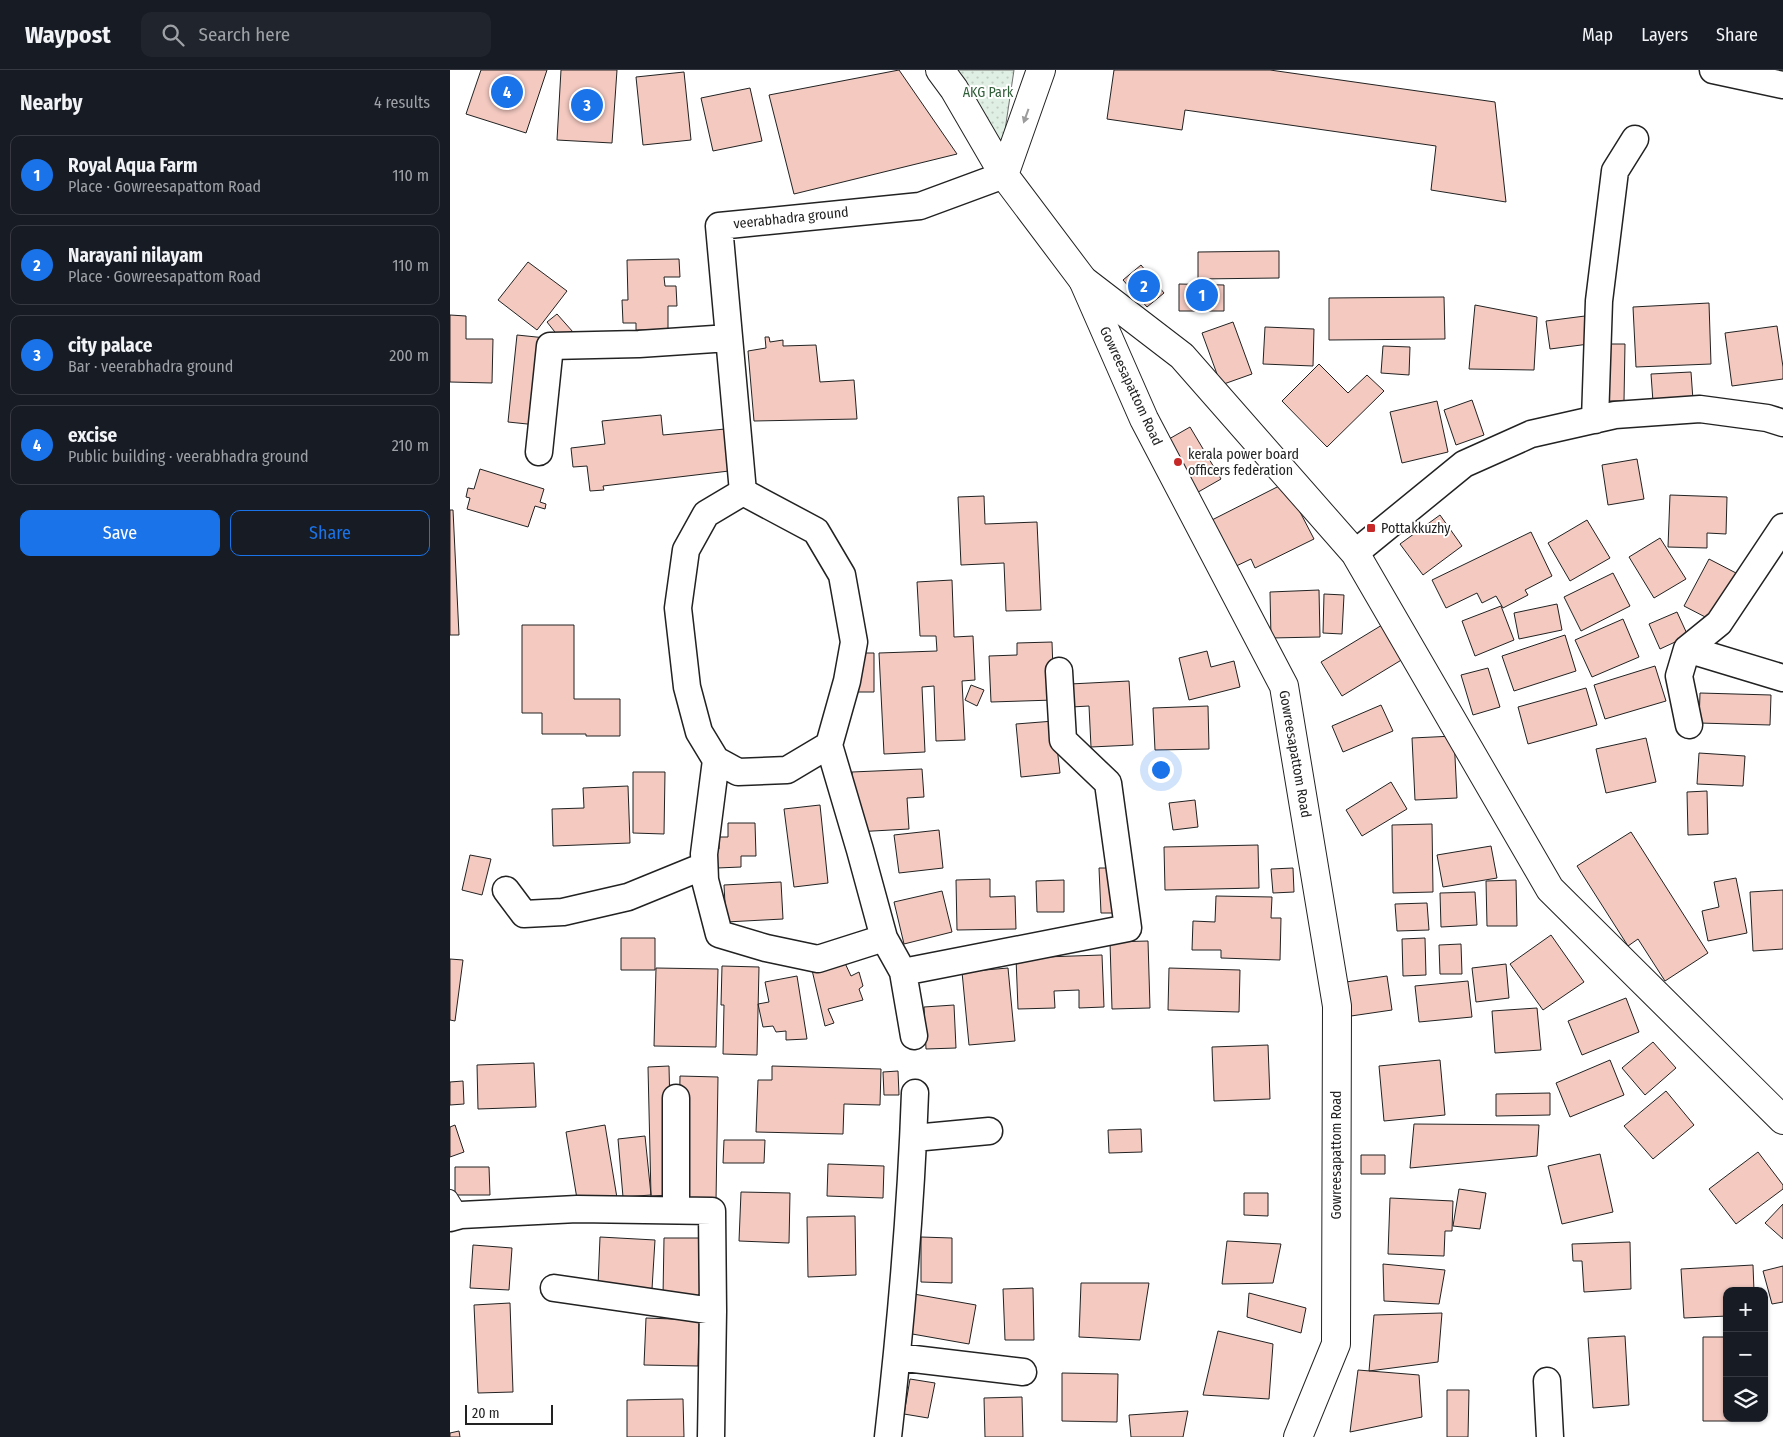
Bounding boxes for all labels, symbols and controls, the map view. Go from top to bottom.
search box [141,12,491,57]
text: Waypost [25,21,111,49]
icon: search [159,21,187,49]
text: Search here [199,23,290,46]
text: Map [1582,24,1613,46]
text: Layers [1641,24,1688,46]
text: Share [1716,24,1758,46]
pin: 4 [491,73,523,111]
park label: AKG Park [963,84,1014,101]
pin: 3 [571,86,603,124]
text: Nearby [20,90,82,116]
text: 4 results [374,93,430,112]
one-way arrow [1022,109,1030,124]
text: Royal Aqua Farm [68,154,198,177]
text: 1 [34,166,40,185]
text: 110 m [392,166,429,185]
text: Place · Gowreesapattom Road [68,177,261,196]
street label: veerabhadra ground [733,203,849,233]
text: Narayani nilayam [68,244,203,267]
text: 2 [33,256,41,275]
text: 110 m [392,256,429,275]
text: Place · Gowreesapattom Road [68,267,261,286]
pin: 2 [1128,267,1160,305]
pin: 1 [1186,276,1218,314]
street label: Gowreesapattom Road [1096,324,1166,448]
text: city palace [68,334,152,357]
text: 3 [33,346,41,365]
text: 200 m [389,346,429,365]
text: Bar · veerabhadra ground [68,357,233,376]
text: excise [68,424,117,447]
text: 4 [33,436,41,455]
text: 210 m [392,436,429,455]
place label: kerala power board officers federation [1188,446,1299,479]
text: Public building · veerabhadra ground [68,447,309,466]
marker: kerala power board officers federation [1172,456,1184,468]
button: Save [20,510,220,556]
button: Share [230,510,430,556]
place label: Pottakkuzhy [1381,520,1451,537]
marker: Pottakkuzhy [1365,522,1377,534]
street label: Gowreesapattom Road [1275,689,1315,819]
your location [1148,757,1174,783]
street label: Gowreesapattom Road [1328,1090,1345,1220]
map controls [1723,1287,1768,1422]
button: + [1723,1287,1768,1332]
button: − [1723,1332,1768,1377]
button: layers [1723,1377,1768,1422]
scale bar [465,1402,552,1425]
text: 20 m [472,1405,500,1422]

